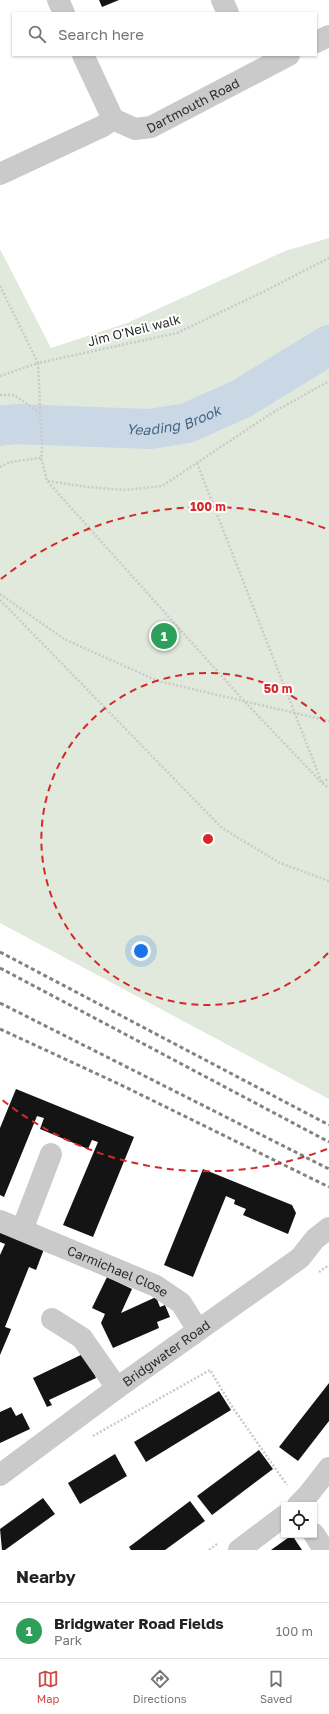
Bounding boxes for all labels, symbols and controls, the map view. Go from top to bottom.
search box [12,12,317,56]
icon: search [26,23,48,45]
text: Search here [58,25,144,43]
street label: Dartmouth Road [144,74,242,136]
street label: Jim O'Neil walk [86,311,183,349]
water label: Yeading Brook [126,400,225,438]
text: 100 m [190,499,226,514]
pin: 1 [151,621,177,651]
text: 50 m [264,681,292,696]
centre of rings [201,832,215,846]
your location [131,941,151,961]
street label: Carmichael Close [65,1242,172,1300]
street label: Bridgwater Road [119,1317,213,1390]
map controls [281,1502,317,1538]
button: locate [281,1502,317,1538]
text: Nearby [16,1566,76,1587]
text: Bridgwater Road Fields [54,1614,224,1632]
text: 1 [26,1623,32,1639]
text: 100 m [276,1623,313,1639]
text: Park [54,1632,82,1648]
tab: Map [37,1668,59,1705]
tab: Directions [133,1668,187,1705]
tab: Saved [260,1668,292,1705]

